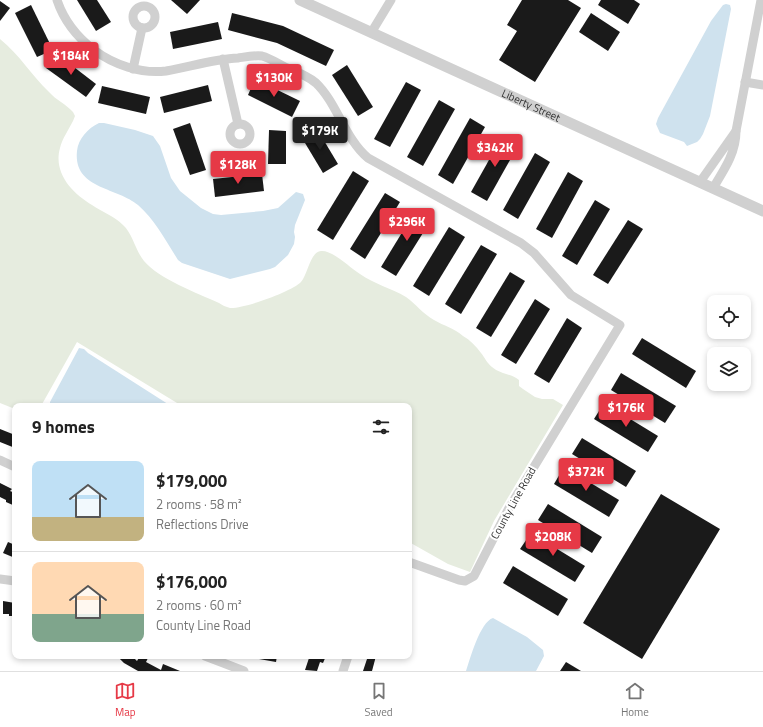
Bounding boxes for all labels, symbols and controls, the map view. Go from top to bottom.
pin: $184K [43,42,99,76]
text: $184K [53,45,89,65]
pin: $130K [246,64,302,98]
text: $130K [256,67,292,87]
street label: Liberty Street [499,85,563,126]
pin: $179K [292,117,348,151]
text: $179K [302,120,338,140]
pin: $342K [467,134,523,168]
text: $342K [477,137,513,157]
pin: $128K [210,151,266,185]
text: $128K [220,154,256,174]
pin: $296K [379,208,435,242]
text: $296K [389,211,425,231]
map controls [707,295,751,391]
button: locate [707,295,751,339]
button: layers [707,347,751,391]
pin: $176K [598,394,654,428]
text: $176K [608,397,644,417]
text: 9 homes [32,414,95,440]
icon: filters [370,416,392,438]
pin: $372K [558,458,614,492]
text: $372K [568,461,604,481]
street label: County Line Road [487,464,540,542]
text: $179,000 [156,468,227,494]
icon: home [64,477,112,525]
text: 2 rooms · 58 m² [156,494,242,514]
text: Reflections Drive [156,514,249,534]
pin: $208K [525,523,581,557]
text: $208K [535,526,571,546]
text: $176,000 [156,569,227,595]
icon: home [64,578,112,626]
text: 2 rooms · 60 m² [156,595,242,615]
text: County Line Road [156,615,251,635]
tab: Map [114,680,136,720]
tab: Saved [365,680,393,720]
tab: Home [621,680,649,720]

